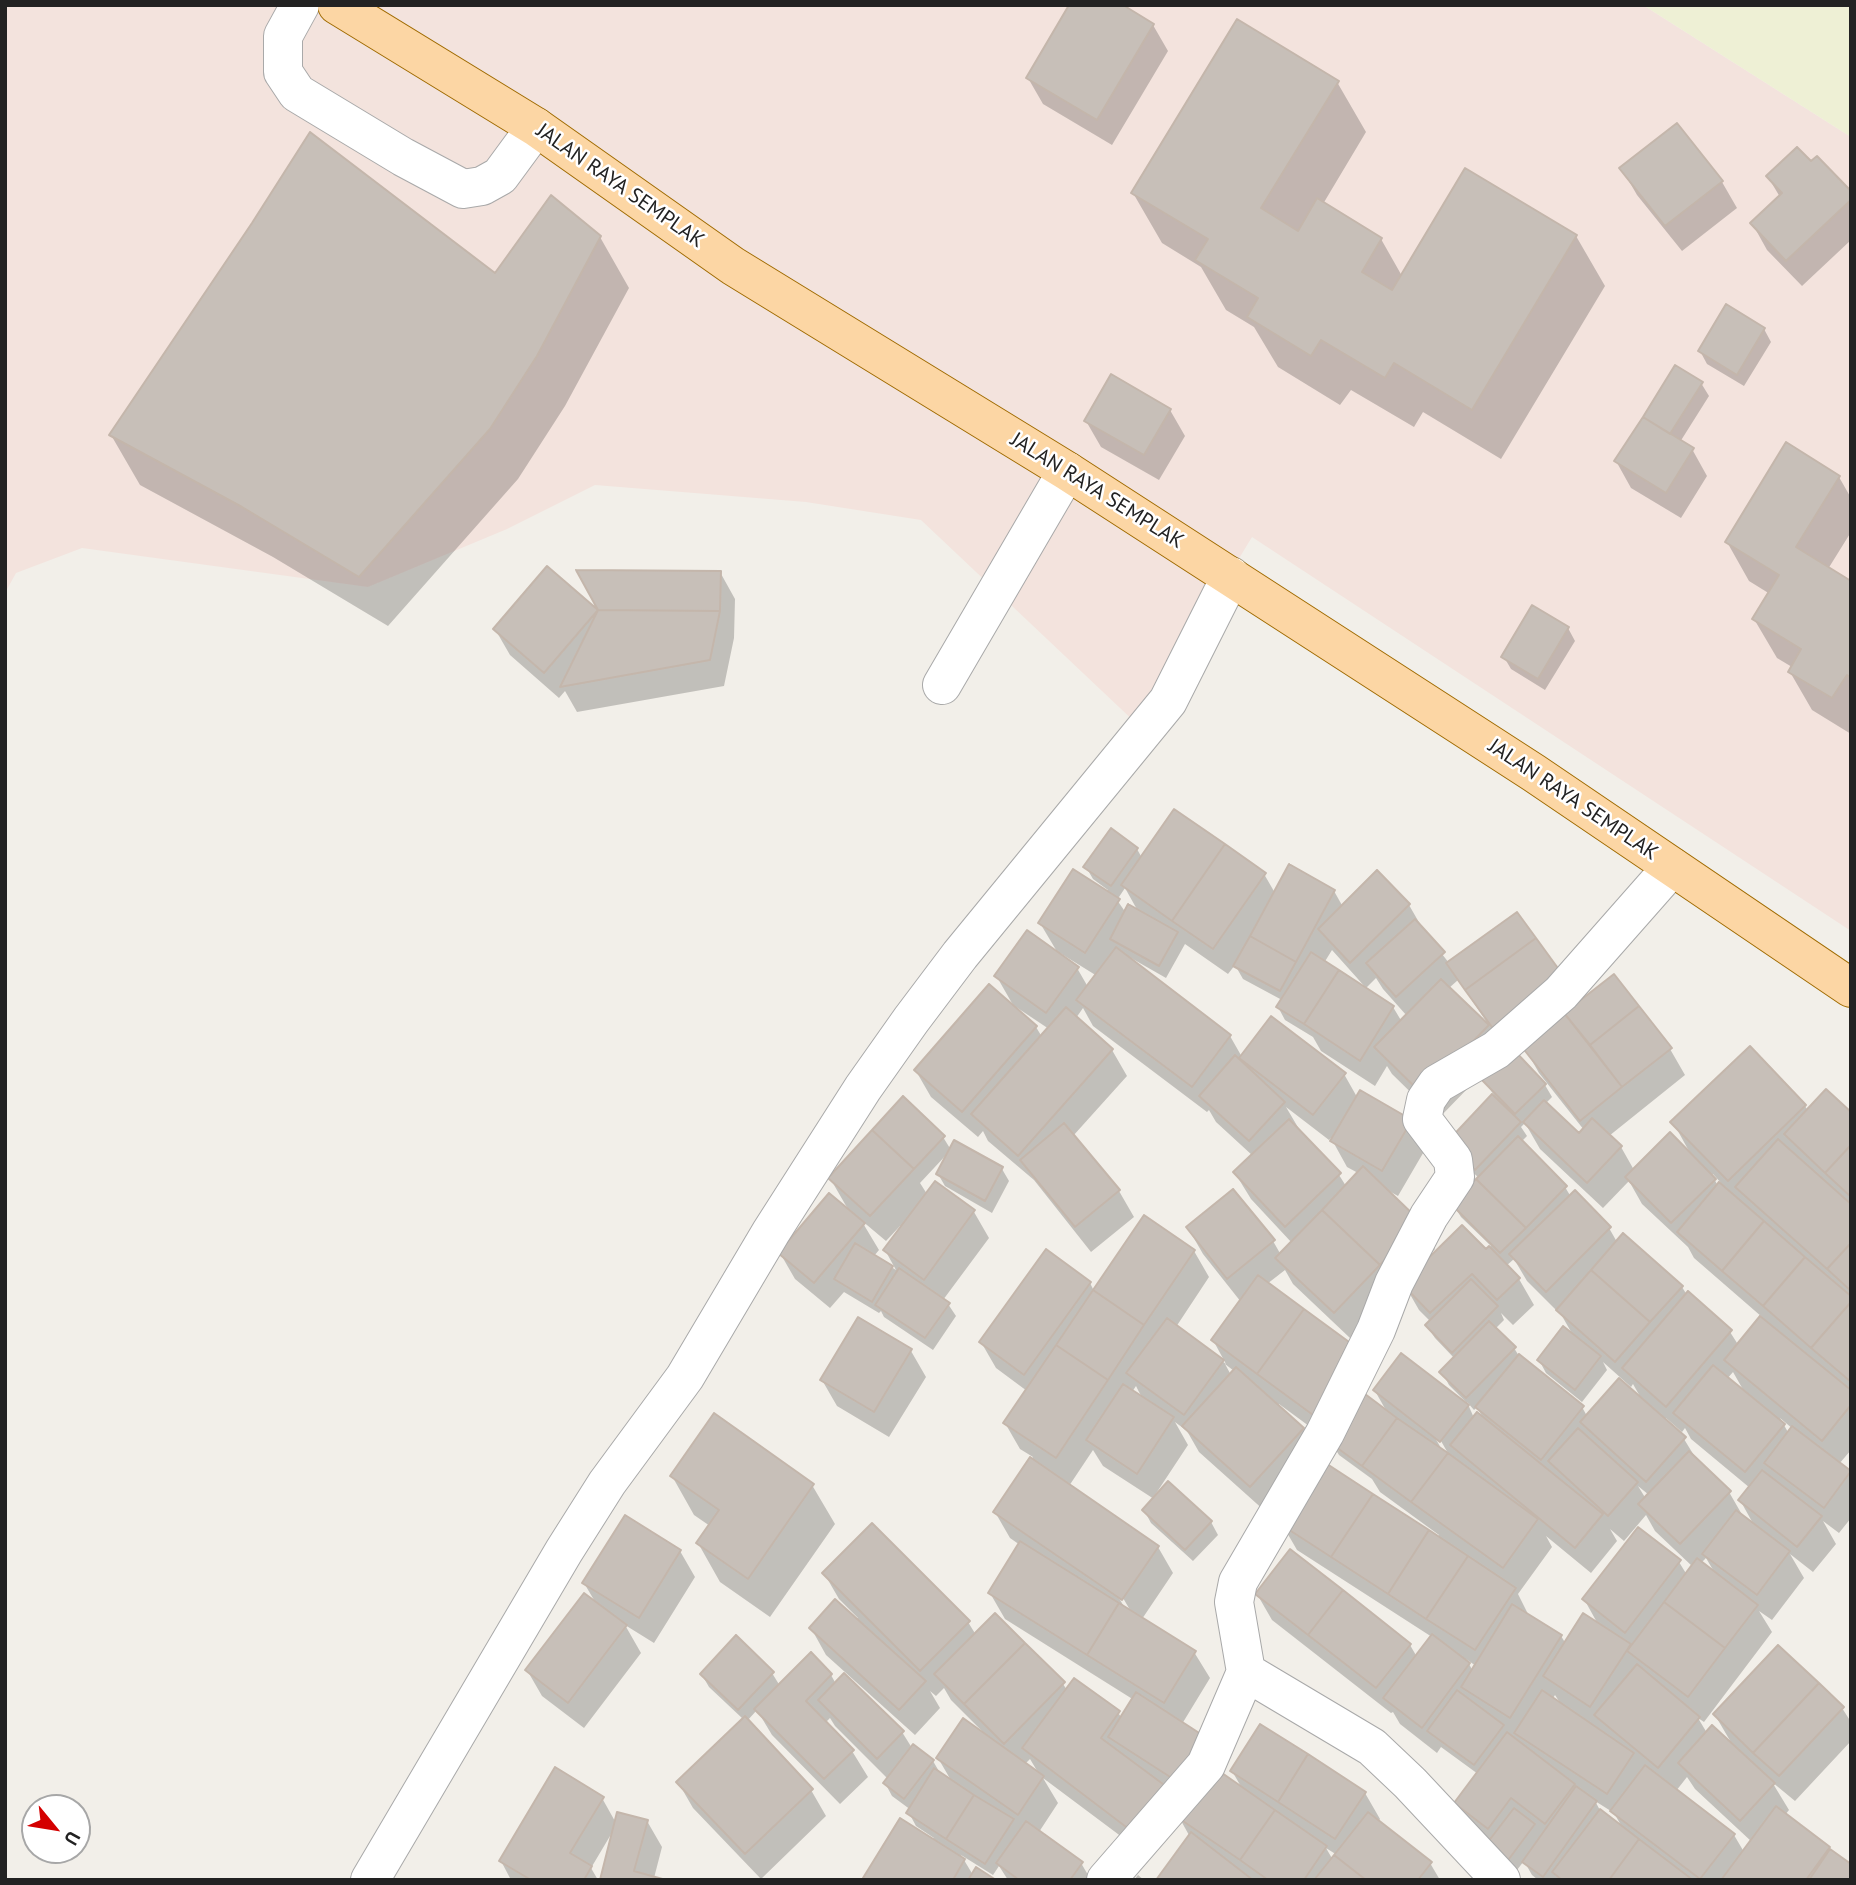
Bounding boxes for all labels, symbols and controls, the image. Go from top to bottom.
street label: JALAN RAYA SEMPLAK [531,119,709,253]
street label: JALAN RAYA SEMPLAK [1006,428,1188,554]
street label: JALAN RAYA SEMPLAK [1483,734,1663,866]
north arrow [21,1794,91,1864]
text: U [59,1827,86,1850]

